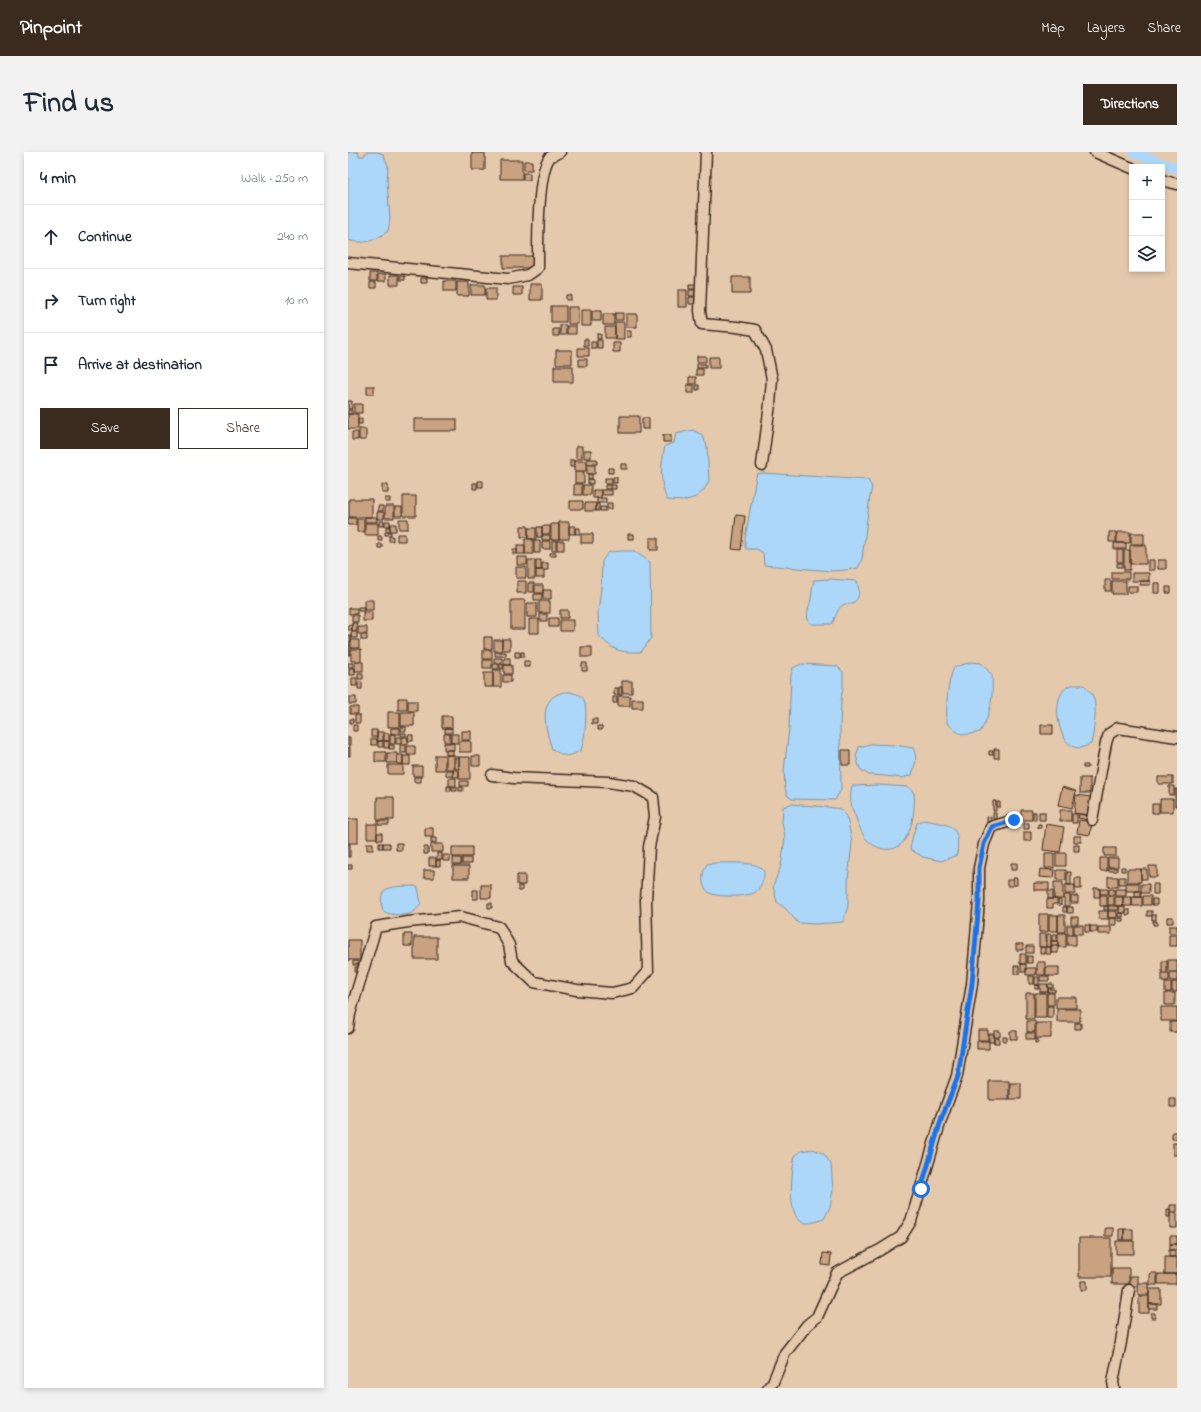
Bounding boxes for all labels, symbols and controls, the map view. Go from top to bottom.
text: Pinpoint [20,15,82,42]
text: Map [1041,18,1065,39]
text: Layers [1087,18,1125,39]
text: Share [1147,18,1181,39]
text: Find us [24,84,114,125]
button: Directions [1083,84,1177,125]
map controls [1129,164,1165,272]
button: + [1129,164,1165,200]
text: 4 min [40,166,76,191]
text: Walk · 250 m [241,169,308,188]
button: − [1129,200,1165,236]
icon: ahead [40,226,62,248]
text: Continue [78,226,132,248]
text: 240 m [277,227,308,246]
button: layers [1129,236,1165,272]
icon: right [40,290,62,312]
text: Turn right [78,290,136,312]
text: 10 m [285,291,308,310]
icon: arrive [40,354,62,376]
text: Arrive at destination [78,354,202,376]
button: Save [40,408,170,449]
button: Share [178,408,308,449]
route end [1005,811,1023,829]
route start [912,1180,930,1198]

